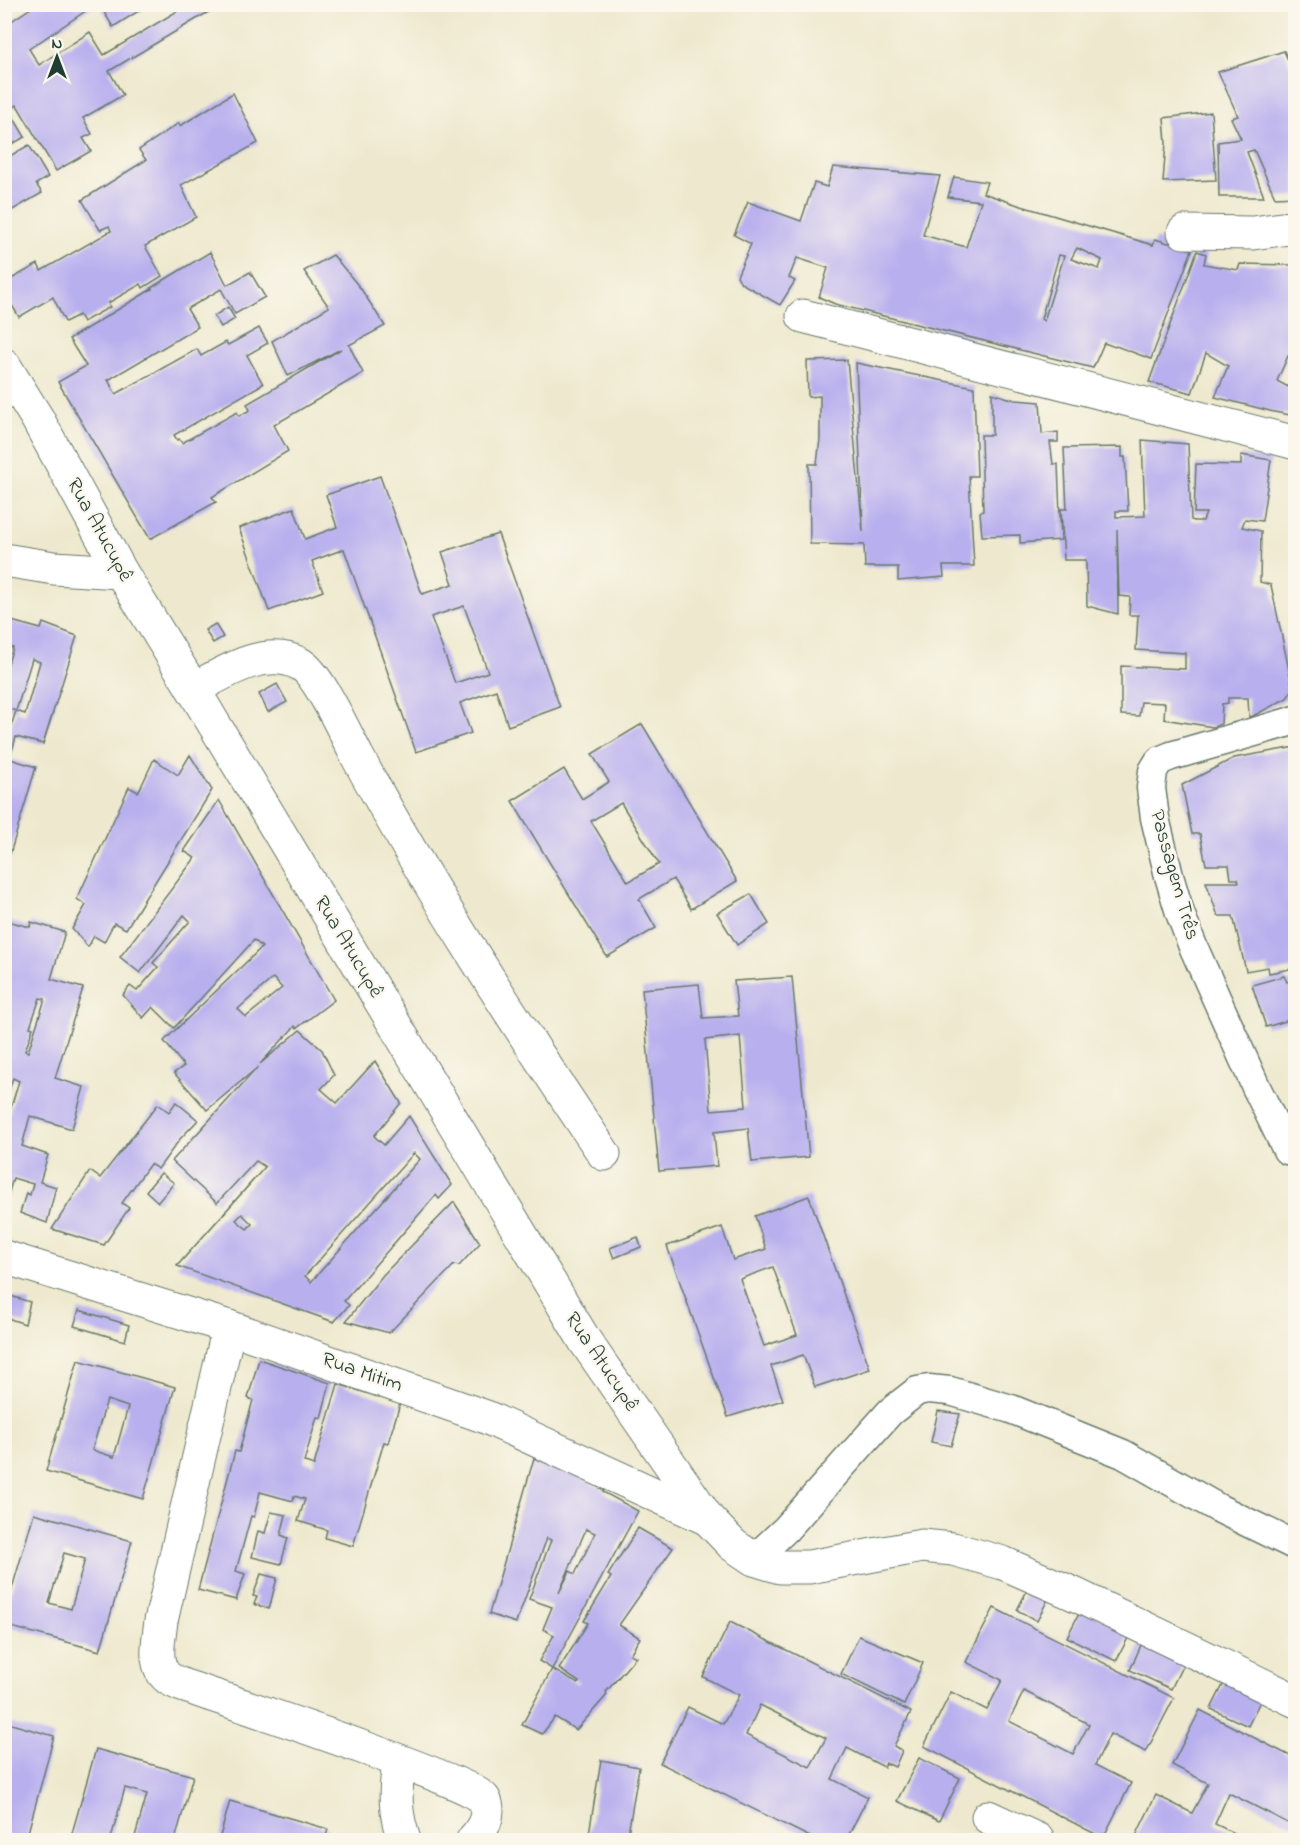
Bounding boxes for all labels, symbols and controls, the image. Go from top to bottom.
north arrow [27,27,87,87]
text: N [52,32,63,56]
street label: Rua Atucupê [58,473,140,588]
street label: Passagem Três [1139,806,1207,944]
street label: Rua Atucupê [306,890,391,1004]
street label: Rua Atucupê [557,1306,646,1418]
street label: Rua Mitim [317,1345,407,1401]

